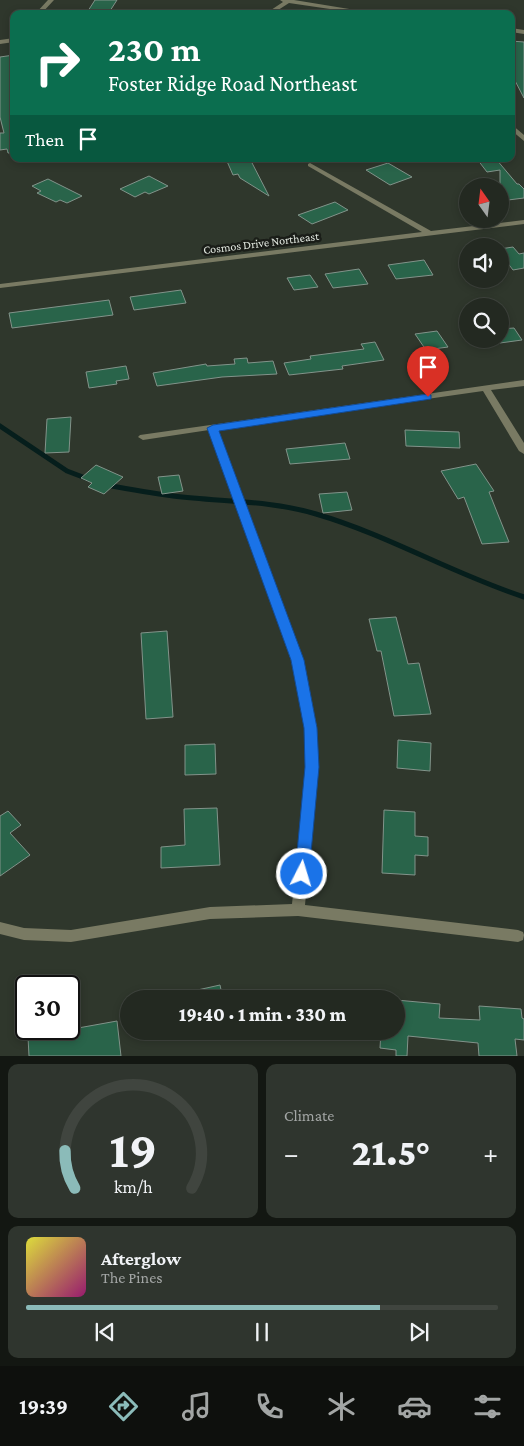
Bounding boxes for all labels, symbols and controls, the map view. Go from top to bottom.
icon: right [25,30,90,95]
text: 230 m [108,30,201,69]
text: Foster Ridge Road Northeast [108,71,357,96]
icon: arrive [74,125,102,153]
text: Then [25,129,64,150]
north arrow [459,178,509,228]
map controls [459,178,509,348]
street label: Cosmos Drive Northeast [202,229,321,257]
button: sound [459,238,509,288]
button: search [459,298,509,348]
pin [407,346,449,397]
icon: arrive [414,353,442,381]
position arrow [275,847,327,899]
speed limit sign: 30 [15,975,80,1040]
text: 19:40 · 1 min · 330 m [179,1004,346,1025]
text: Climate [284,1107,334,1124]
text: 19 [109,1120,157,1178]
text: 21.5° [351,1131,431,1173]
text: − [284,1138,299,1169]
text: + [483,1138,498,1169]
text: km/h [114,1177,153,1197]
text: Afterglow [101,1248,181,1269]
text: The Pines [101,1269,162,1286]
icon: previous [91,1318,119,1346]
icon: pause [248,1318,276,1346]
icon: next [405,1318,433,1346]
icon: directions [106,1389,141,1424]
icon: music [179,1389,214,1424]
icon: phone [252,1389,287,1424]
icon: climate [324,1389,359,1424]
icon: car [397,1389,432,1424]
icon: filters [470,1389,505,1424]
text: 19:39 [19,1394,68,1419]

